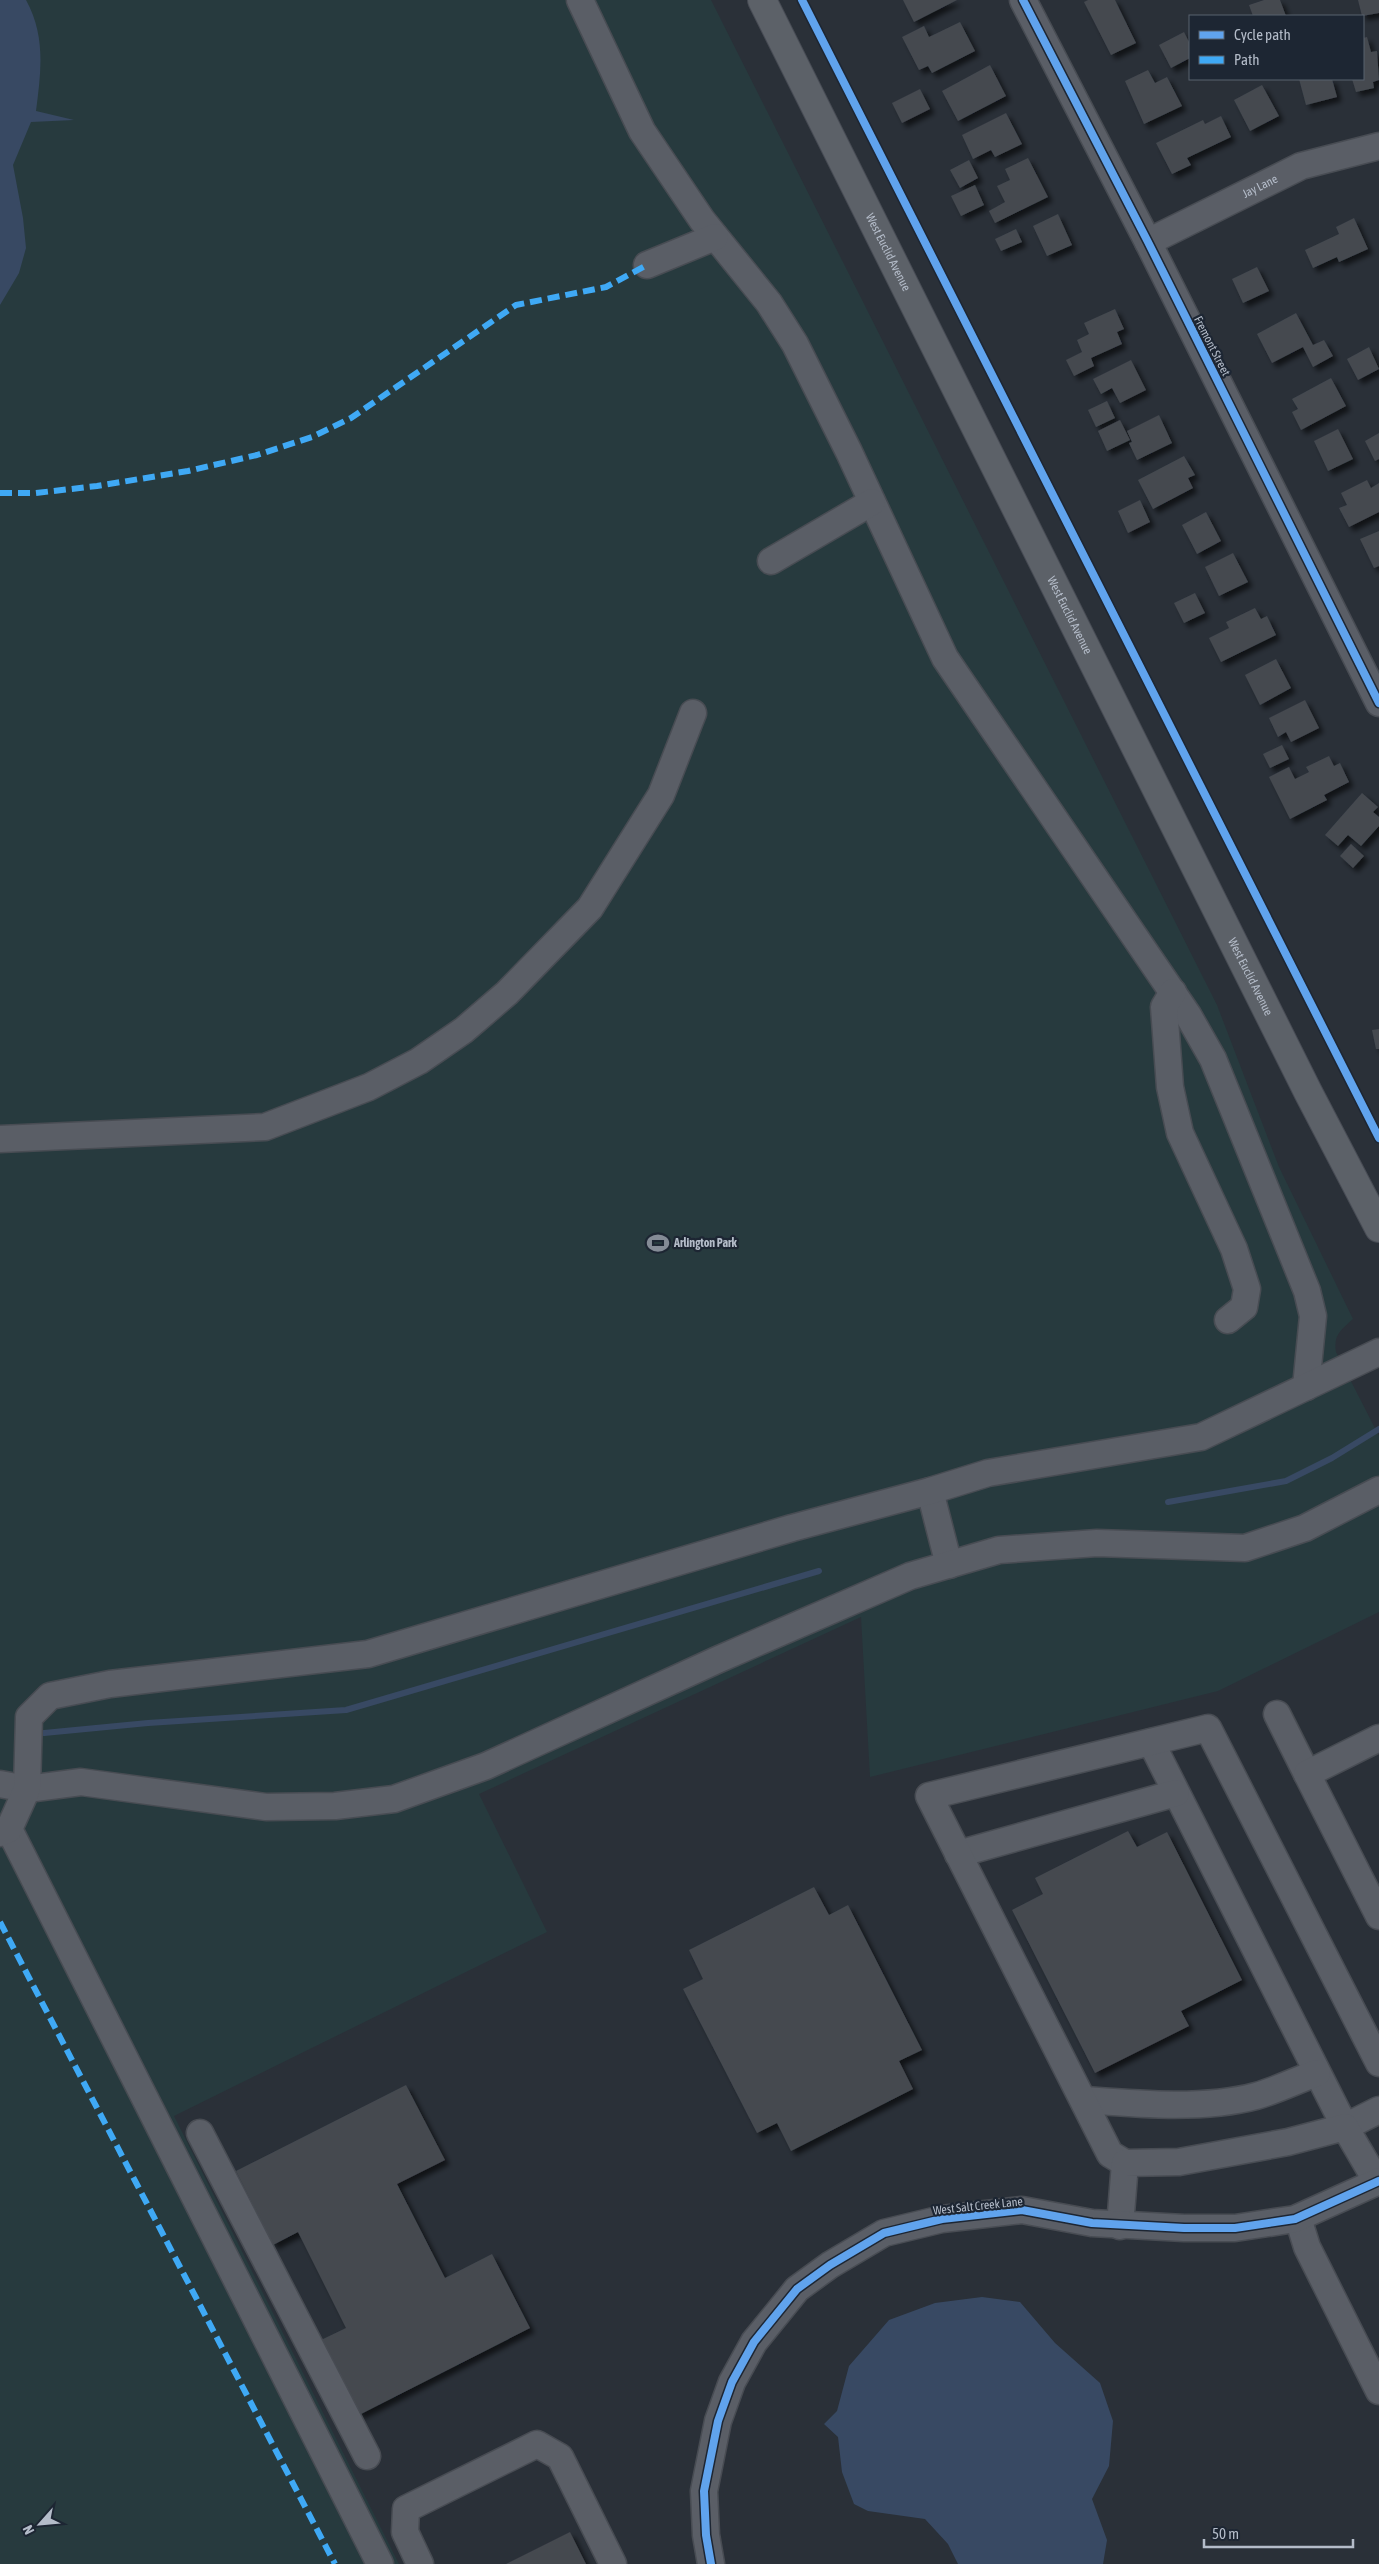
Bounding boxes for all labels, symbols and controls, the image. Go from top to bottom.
legend [1189,15,1364,80]
text: Cycle path [1234,26,1291,43]
text: Path [1234,51,1260,68]
street label: Jay Lane [1240,172,1280,201]
street label: West Euclid Avenue [863,211,913,293]
street label: Fremont Street [1191,314,1233,379]
street label: West Euclid Avenue [1044,574,1095,657]
street label: West Euclid Avenue [1225,936,1276,1018]
sports icon: Arlington Park [645,1230,671,1256]
place label: Arlington Park [673,1236,738,1250]
street label: West Salt Creek Lane [932,2194,1024,2218]
north arrow [15,2499,65,2549]
scale bar [1204,2516,1353,2548]
text: N [19,2523,37,2537]
text: 50 m [1212,2525,1239,2542]

